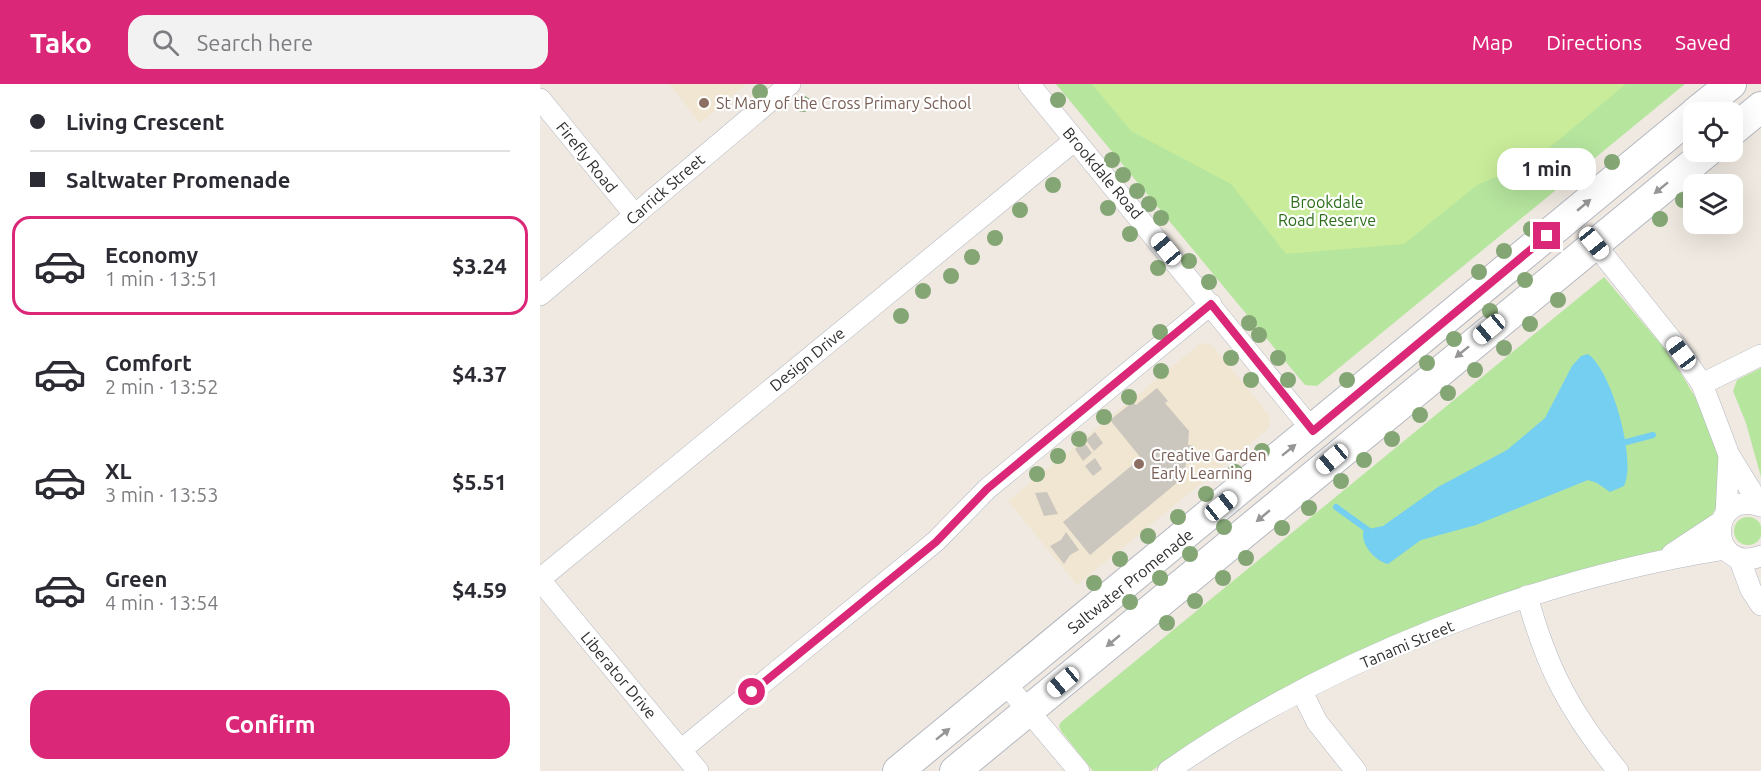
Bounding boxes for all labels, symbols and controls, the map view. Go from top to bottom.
search box [128,15,548,69]
icon: search [149,26,182,59]
text: Tako [30,27,92,58]
text: Search here [197,30,313,55]
text: Map [1472,30,1513,54]
text: Directions [1546,30,1642,54]
text: Saved [1675,30,1731,54]
place label: St Mary of the Cross Primary School [716,94,971,112]
marker: St Mary of the Cross Primary School [697,96,711,110]
map controls [1683,102,1743,234]
button: locate [1683,102,1743,162]
text: Living Crescent [66,109,224,134]
street label: Firefly Road [553,118,621,196]
street label: Brookdale Road [1060,124,1146,222]
callout: 1 min [1498,149,1596,191]
street label: Carrick Street [622,150,708,228]
text: 1 min [1521,157,1572,180]
text: Saltwater Promenade [66,167,290,192]
button: layers [1683,174,1743,234]
one-way arrow [1653,182,1669,195]
park label: Brookdale Road Reserve [1278,193,1376,229]
one-way arrow [1576,199,1591,212]
route end [1533,222,1560,249]
car [1576,223,1612,263]
car [1148,229,1184,269]
icon: car [33,239,87,293]
text: Economy [105,242,198,267]
text: $3.24 [452,253,507,278]
text: 1 min · 13:51 [105,267,219,290]
car [1469,311,1509,347]
street label: Design Drive [766,323,848,395]
car [1663,333,1699,373]
one-way arrow [1455,345,1470,358]
icon: car [33,347,87,401]
text: Comfort [105,350,192,375]
text: $4.37 [452,361,507,386]
text: 2 min · 13:52 [105,375,219,398]
car [1312,441,1352,477]
one-way arrow [1281,444,1297,457]
place label: Creative Garden Early Learning [1151,446,1267,482]
icon: car [33,455,87,509]
marker: Creative Garden Early Learning [1132,457,1146,471]
text: XL [105,458,132,483]
text: $5.51 [452,469,507,494]
text: 3 min · 13:53 [105,483,219,506]
car [1201,488,1241,524]
one-way arrow [1256,509,1271,522]
street label: Saltwater Promenade [1064,525,1196,637]
icon: car [33,563,87,617]
text: Green [105,566,167,591]
text: $4.59 [452,577,507,602]
text: 4 min · 13:54 [105,591,219,614]
street label: Tanami Street [1358,616,1457,672]
street label: Liberator Drive [578,628,660,722]
one-way arrow [1106,634,1121,647]
car [1043,664,1083,700]
route start [738,678,765,705]
button: Confirm [30,690,510,759]
one-way arrow [935,728,950,741]

